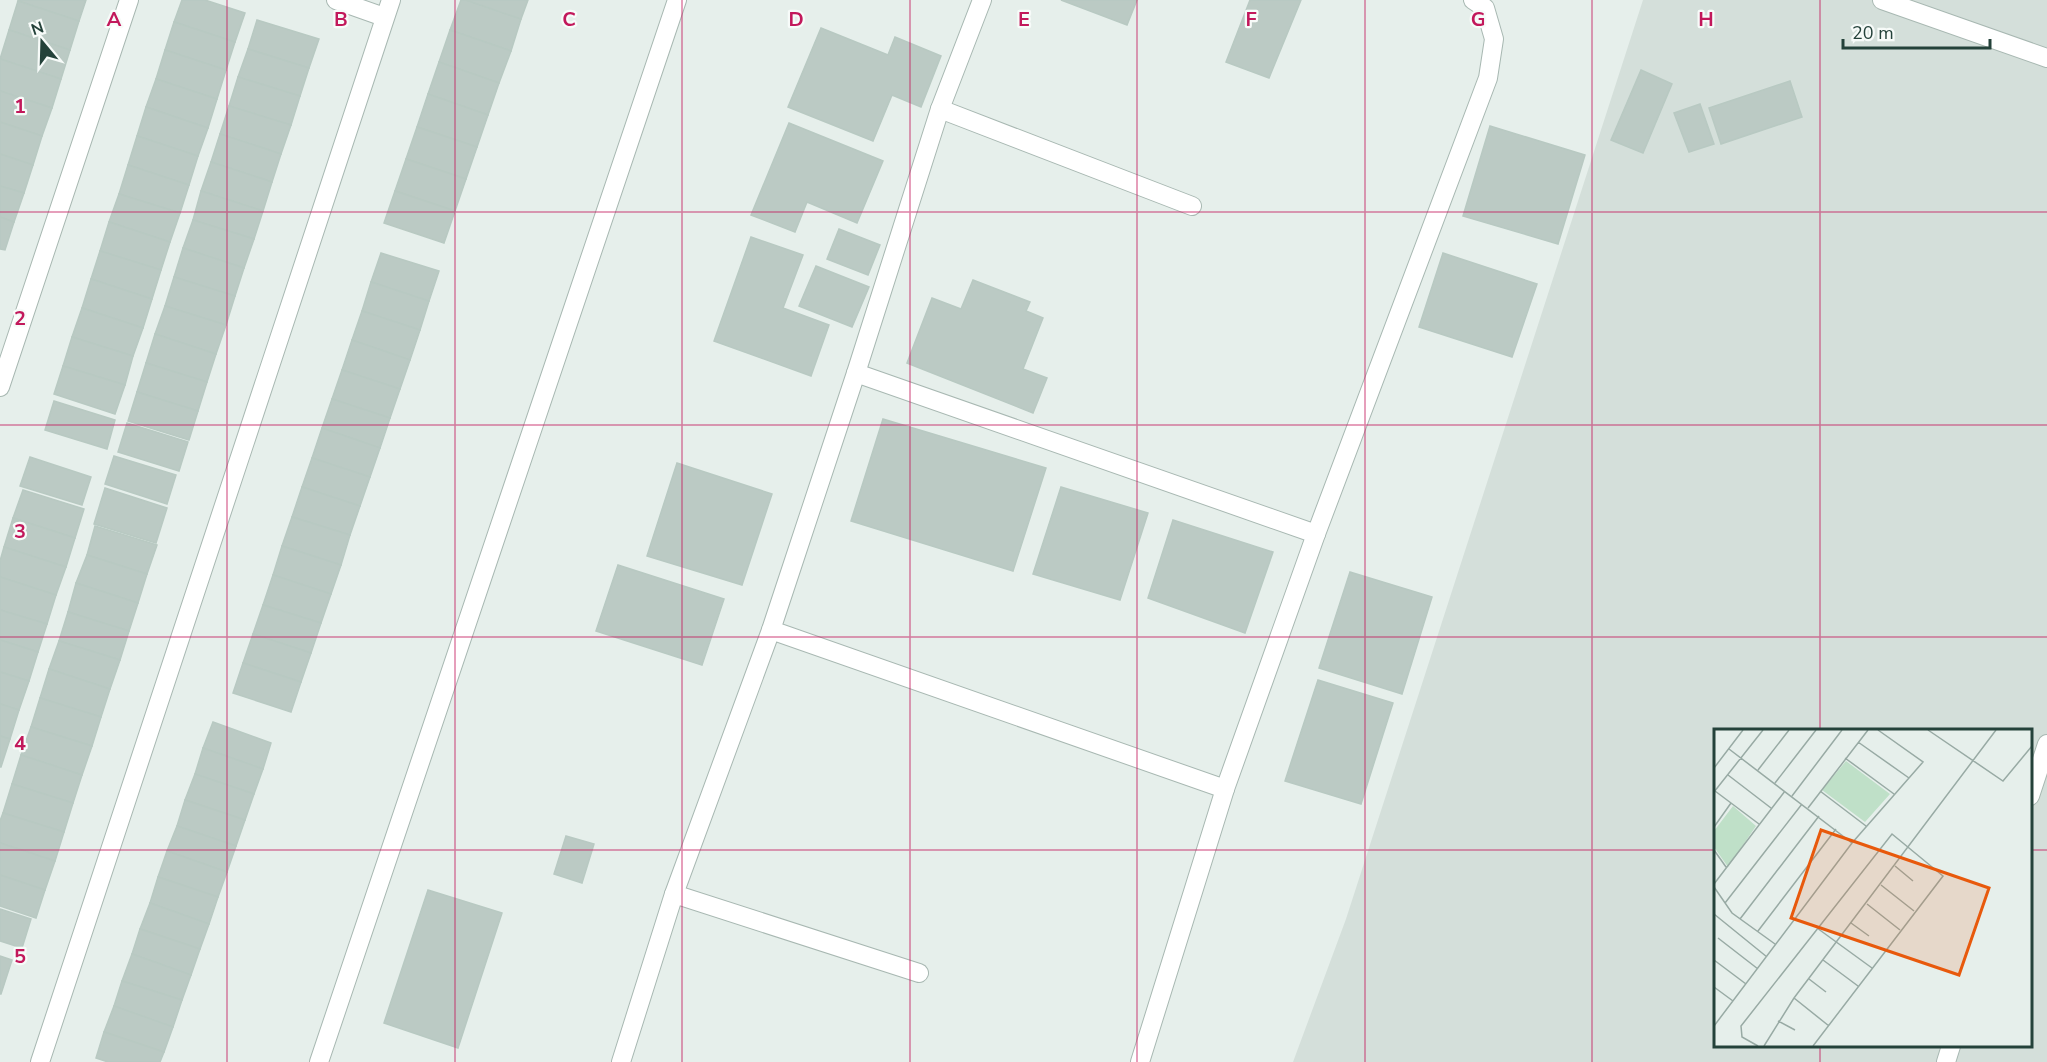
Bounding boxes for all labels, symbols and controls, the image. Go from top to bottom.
text: A [107,6,122,33]
text: B [334,6,348,33]
text: C [562,6,576,33]
text: D [788,6,804,33]
text: E [1018,6,1030,33]
text: F [1245,6,1257,33]
text: G [1471,6,1485,33]
text: H [1698,6,1714,33]
north arrow [12,12,72,72]
scale bar [1843,12,1990,50]
text: N [28,16,47,41]
text: 20 m [1852,21,1894,45]
text: 1 [14,93,26,120]
text: 2 [14,305,26,332]
text: 3 [14,518,26,545]
inset map [1714,729,2032,1047]
text: 4 [14,730,26,757]
text: 5 [14,943,26,970]

